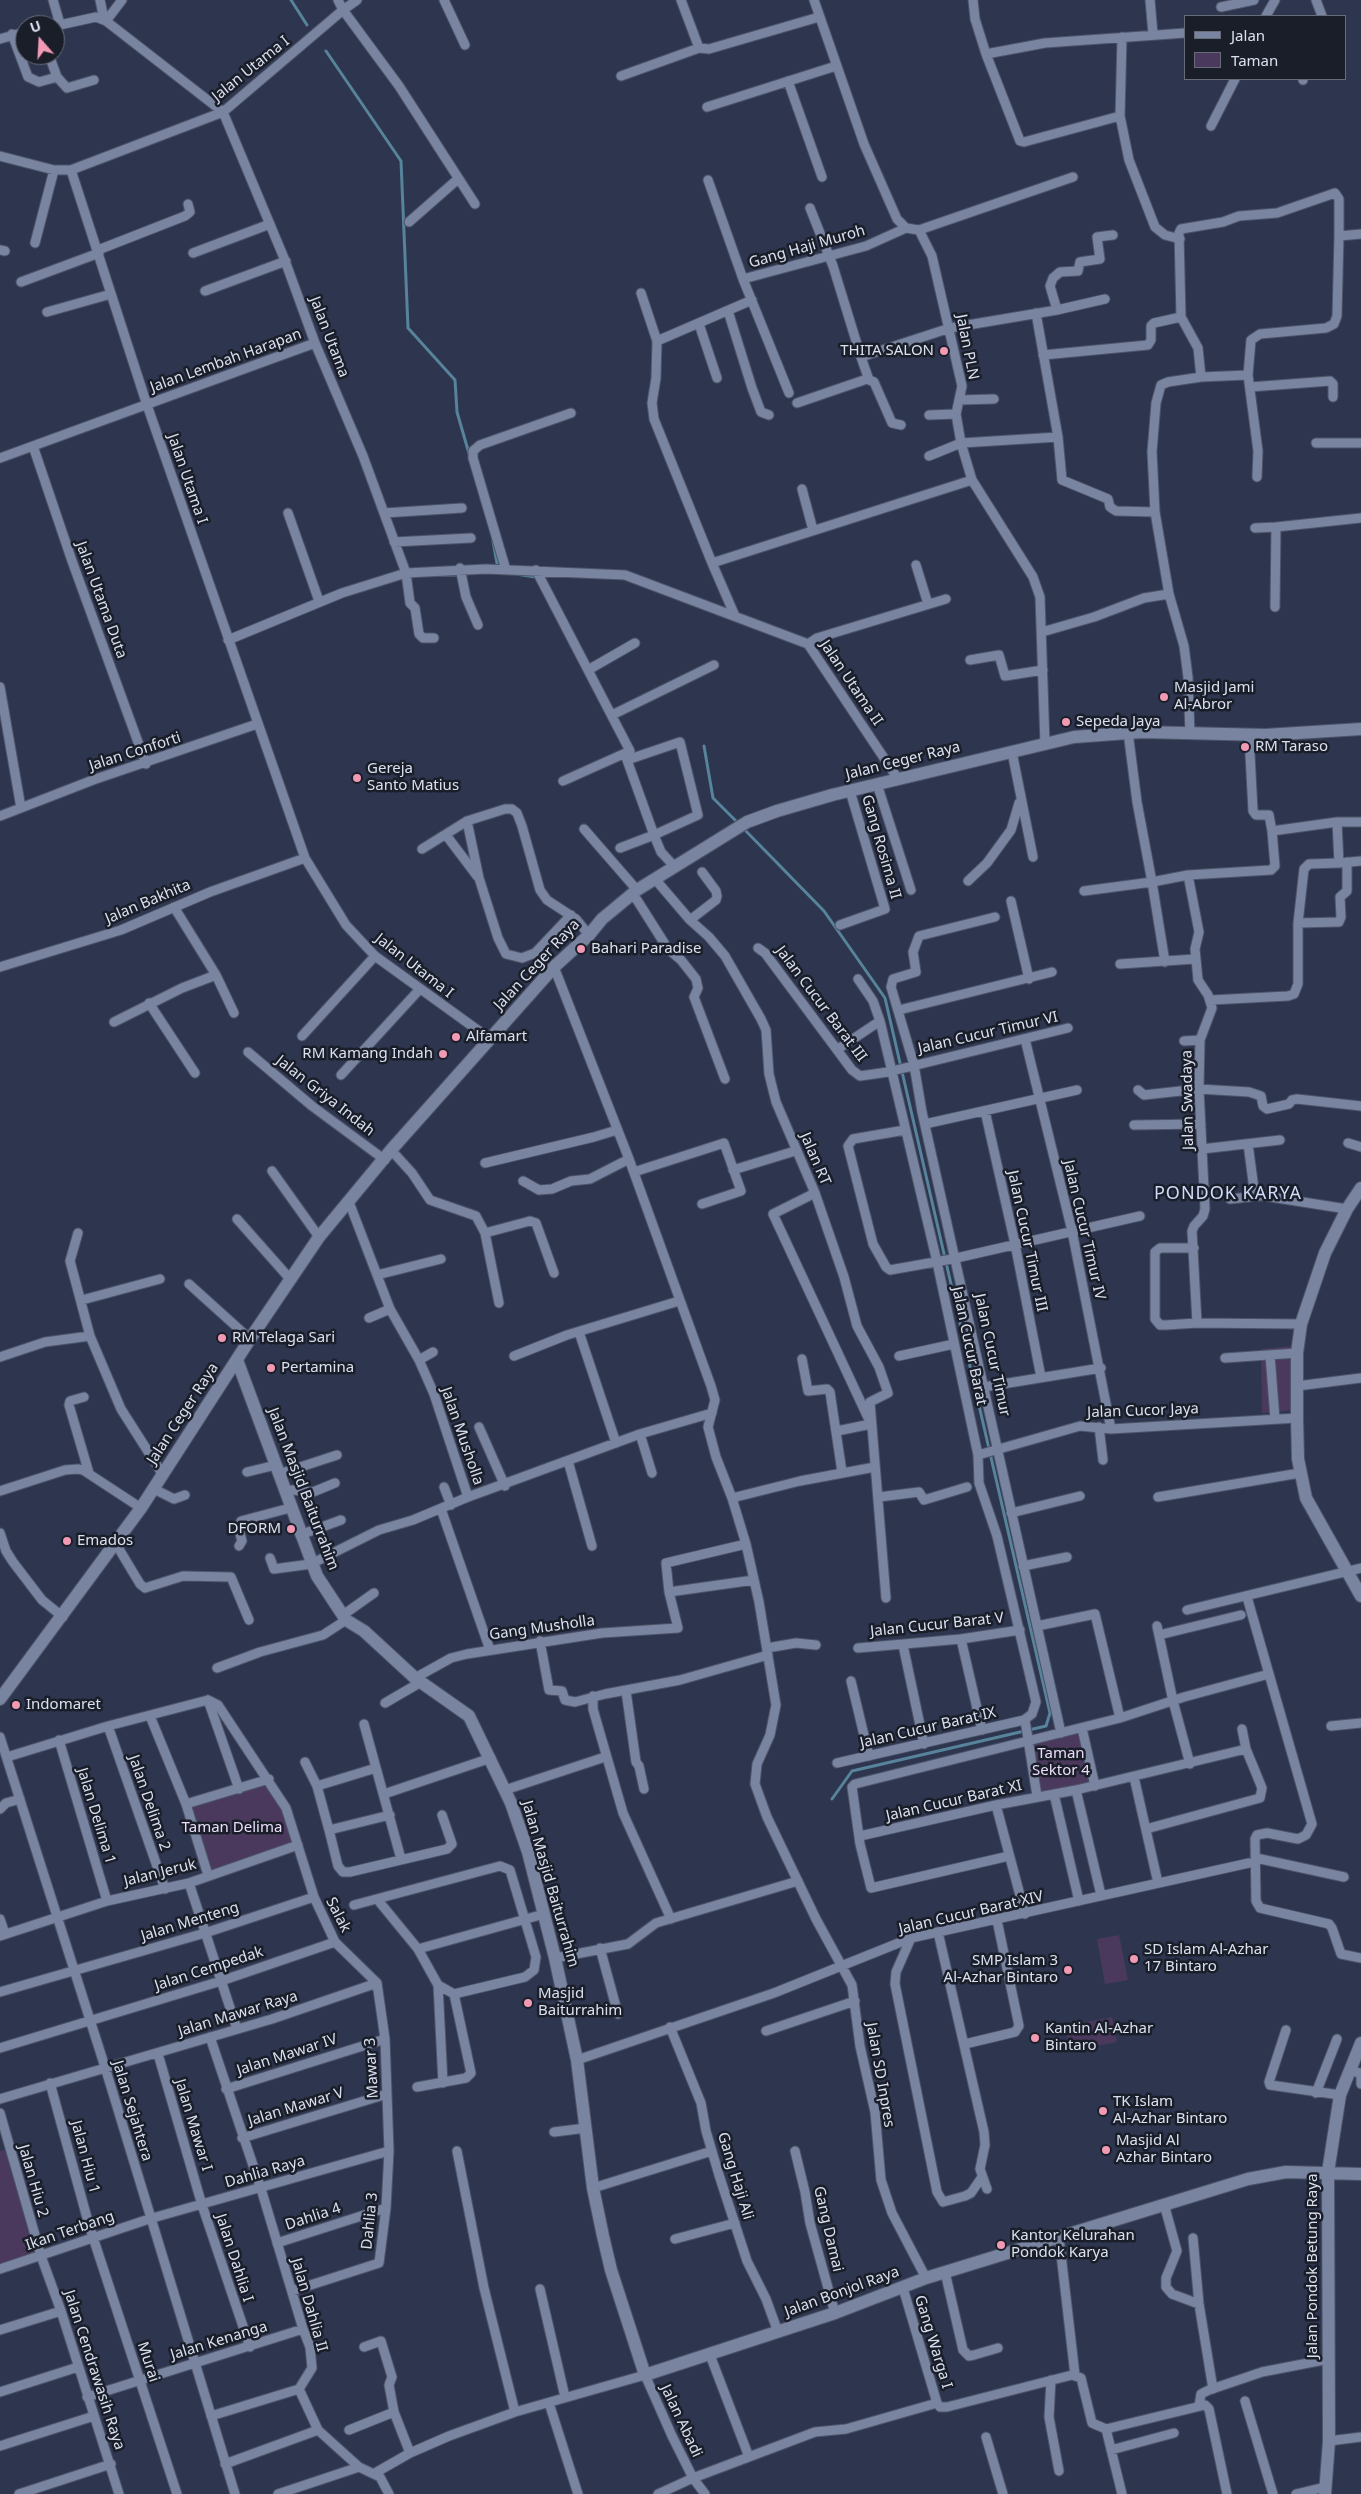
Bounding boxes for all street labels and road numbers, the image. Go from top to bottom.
street label: Jalan Utama I [209,32,293,106]
street label: Gang Haji Muroh [747,222,867,272]
street label: Jalan Utama [305,294,353,380]
street label: Jalan PLN [952,313,982,381]
street label: Jalan Lembah Harapan [148,325,304,397]
street label: Jalan Utama I [163,432,211,526]
street label: Jalan Utama Duta [71,539,131,661]
street label: Jalan Utama II [816,637,886,729]
street label: Jalan Conforti [87,729,183,775]
street label: Jalan Ceger Raya [844,738,962,784]
street label: Gang Rosima II [858,793,904,901]
street label: Jalan Bakhita [103,876,193,928]
street label: Jalan Ceger Raya [490,916,584,1014]
street label: Jalan Utama I [371,930,457,1002]
street label: Jalan Cucur Barat III [772,943,870,1065]
street label: Jalan Cucur Timur VI [916,1008,1060,1058]
street label: Jalan Swadaya [1178,1050,1198,1150]
street label: Jalan Griya Indah [272,1052,378,1140]
street label: Jalan RT [796,1130,834,1188]
street label: Jalan Cucur Timur IV [1059,1158,1109,1302]
street label: Jalan Cucur Timur III [1003,1169,1051,1313]
street label: Jalan Cucur Barat [948,1285,990,1407]
street label: Jalan Cucur Timur [970,1292,1014,1418]
street label: Jalan Ceger Raya [143,1360,223,1468]
street label: Jalan Musholla [437,1385,487,1487]
street label: Jalan Cucor Jaya [1087,1400,1199,1422]
street label: Jalan Masjid Baiturrahim [264,1405,342,1573]
street label: Jalan Cucur Barat V [869,1609,1005,1641]
street label: Gang Musholla [488,1612,596,1644]
street label: Jalan Cucur Barat IX [858,1704,998,1752]
street label: Jalan Delima 2 [124,1753,174,1853]
street label: Jalan Delima 1 [73,1766,119,1866]
street label: Jalan Cucur Barat XI [884,1777,1024,1825]
street label: Jalan Masjid Baiturrahim [518,1799,582,1969]
street label: Jalan Jeruk [122,1855,198,1891]
street label: Jalan Cucur Barat XIV [897,1888,1045,1938]
street label: Salak [322,1894,354,1936]
street label: Jalan Menteng [139,1899,241,1945]
street label: Jalan Cempedak [152,1943,266,1995]
street label: Jalan Mawar Raya [176,1987,300,2041]
street label: Jalan SD Inpres [862,2021,898,2129]
street label: Jalan Mawar IV [235,2030,339,2080]
street label: Mawar 3 [361,2037,383,2099]
street label: Jalan Sejahtera [108,2058,156,2164]
street label: Jalan Mawar I [170,2077,216,2173]
street label: Jalan Mawar V [246,2084,346,2130]
street label: Jalan Hiu 1 [67,2119,103,2195]
street label: Gang Haji Ali [713,2130,757,2222]
street label: Jalan Hiu 2 [14,2143,52,2219]
street label: Dahlia Raya [223,2152,307,2192]
street label: Jalan Pondok Betung Raya [1304,2174,1322,2358]
street label: Gang Damai [809,2184,847,2274]
street label: Dahlia 3 [358,2192,382,2250]
street label: Dahlia 4 [283,2200,343,2234]
street label: Ikan Terbang [23,2207,117,2255]
street label: Jalan Dahlia I [211,2212,257,2304]
street label: Jalan Dahlia II [287,2256,331,2354]
street label: Jalan Bonjol Raya [782,2263,902,2321]
street label: Jalan Cendrawasih Raya [60,2288,128,2452]
street label: Gang Warga I [910,2293,956,2391]
street label: Jalan Kenanga [168,2318,270,2364]
street label: Murai [133,2340,163,2384]
street label: Jalan Abadi [656,2382,706,2460]

